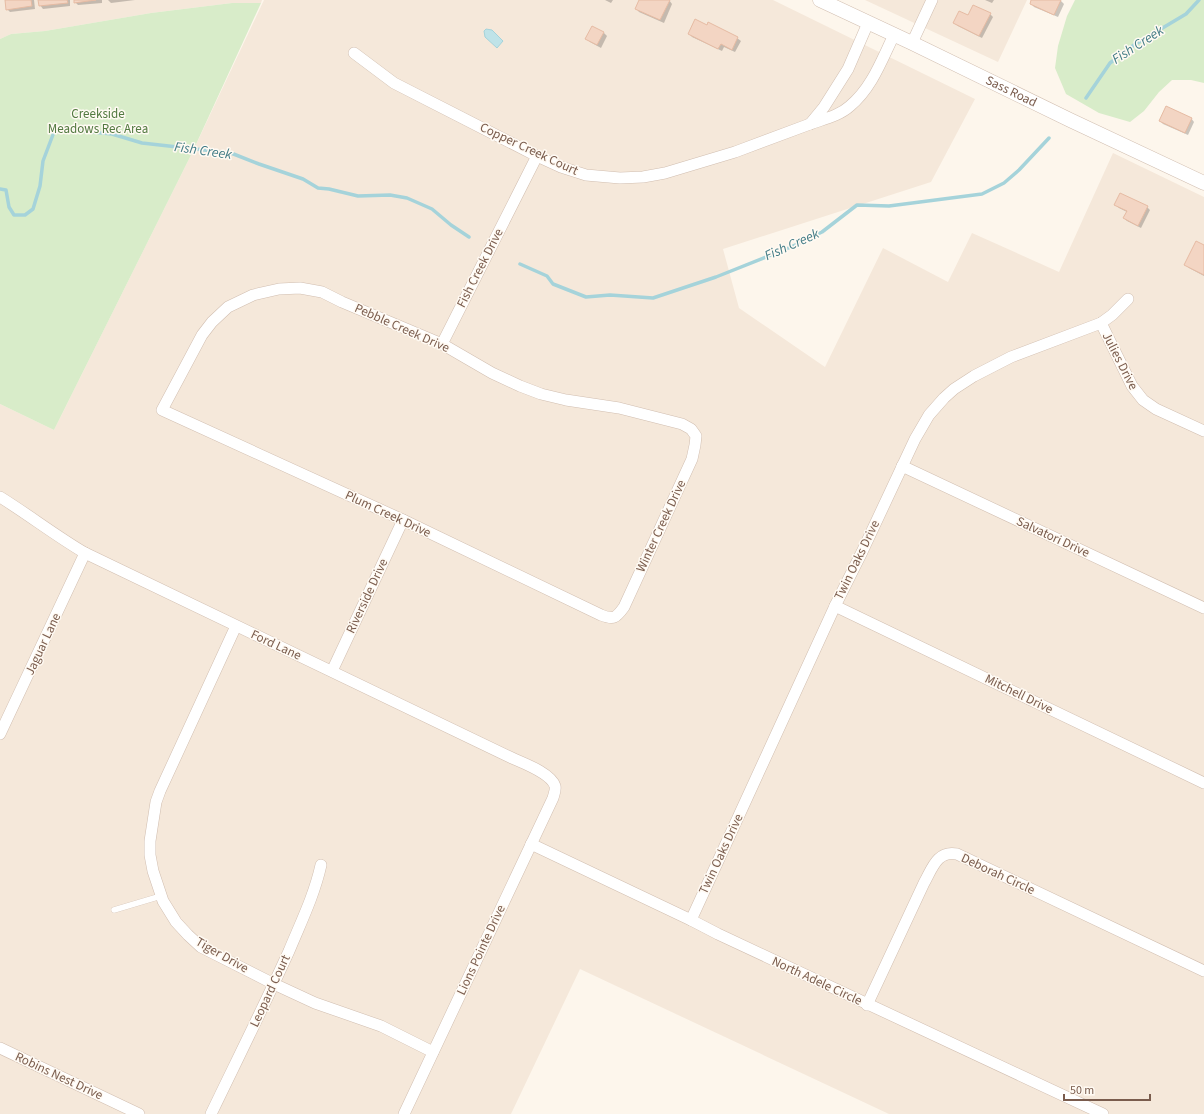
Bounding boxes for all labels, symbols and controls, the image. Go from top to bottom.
water label: Fish Creek [1108,21,1168,69]
street label: Sass Road [983,71,1040,112]
park label: Creekside Meadows Rec Area [48,105,148,138]
street label: Copper Creek Court [477,118,582,180]
water label: Fish Creek [173,137,234,165]
water label: Fish Creek [761,224,823,266]
street label: Fish Creek Drive [452,225,508,311]
street label: Pebble Creek Drive [352,299,452,357]
street label: Julies Drive [1098,329,1142,393]
street label: Winter Creek Drive [632,477,690,575]
street label: Plum Creek Drive [342,486,434,542]
street label: Salvatori Drive [1014,512,1092,562]
street label: Twin Oaks Drive [830,517,884,603]
street label: Riverside Drive [342,556,392,636]
street label: Jaguar Lane [21,610,65,678]
street label: Ford Lane [248,625,304,665]
street label: Mitchell Drive [982,670,1056,718]
street label: Twin Oaks Drive [695,811,747,897]
street label: Deborah Circle [958,849,1038,899]
street label: Lions Pointe Drive [452,902,510,998]
street label: Tiger Drive [192,933,252,977]
street label: Leopard Court [245,951,295,1030]
street label: North Adele Circle [769,952,865,1010]
street label: Robins Nest Drive [12,1048,106,1104]
scale bar [1064,1076,1150,1102]
text: 50 m [1070,1082,1094,1099]

